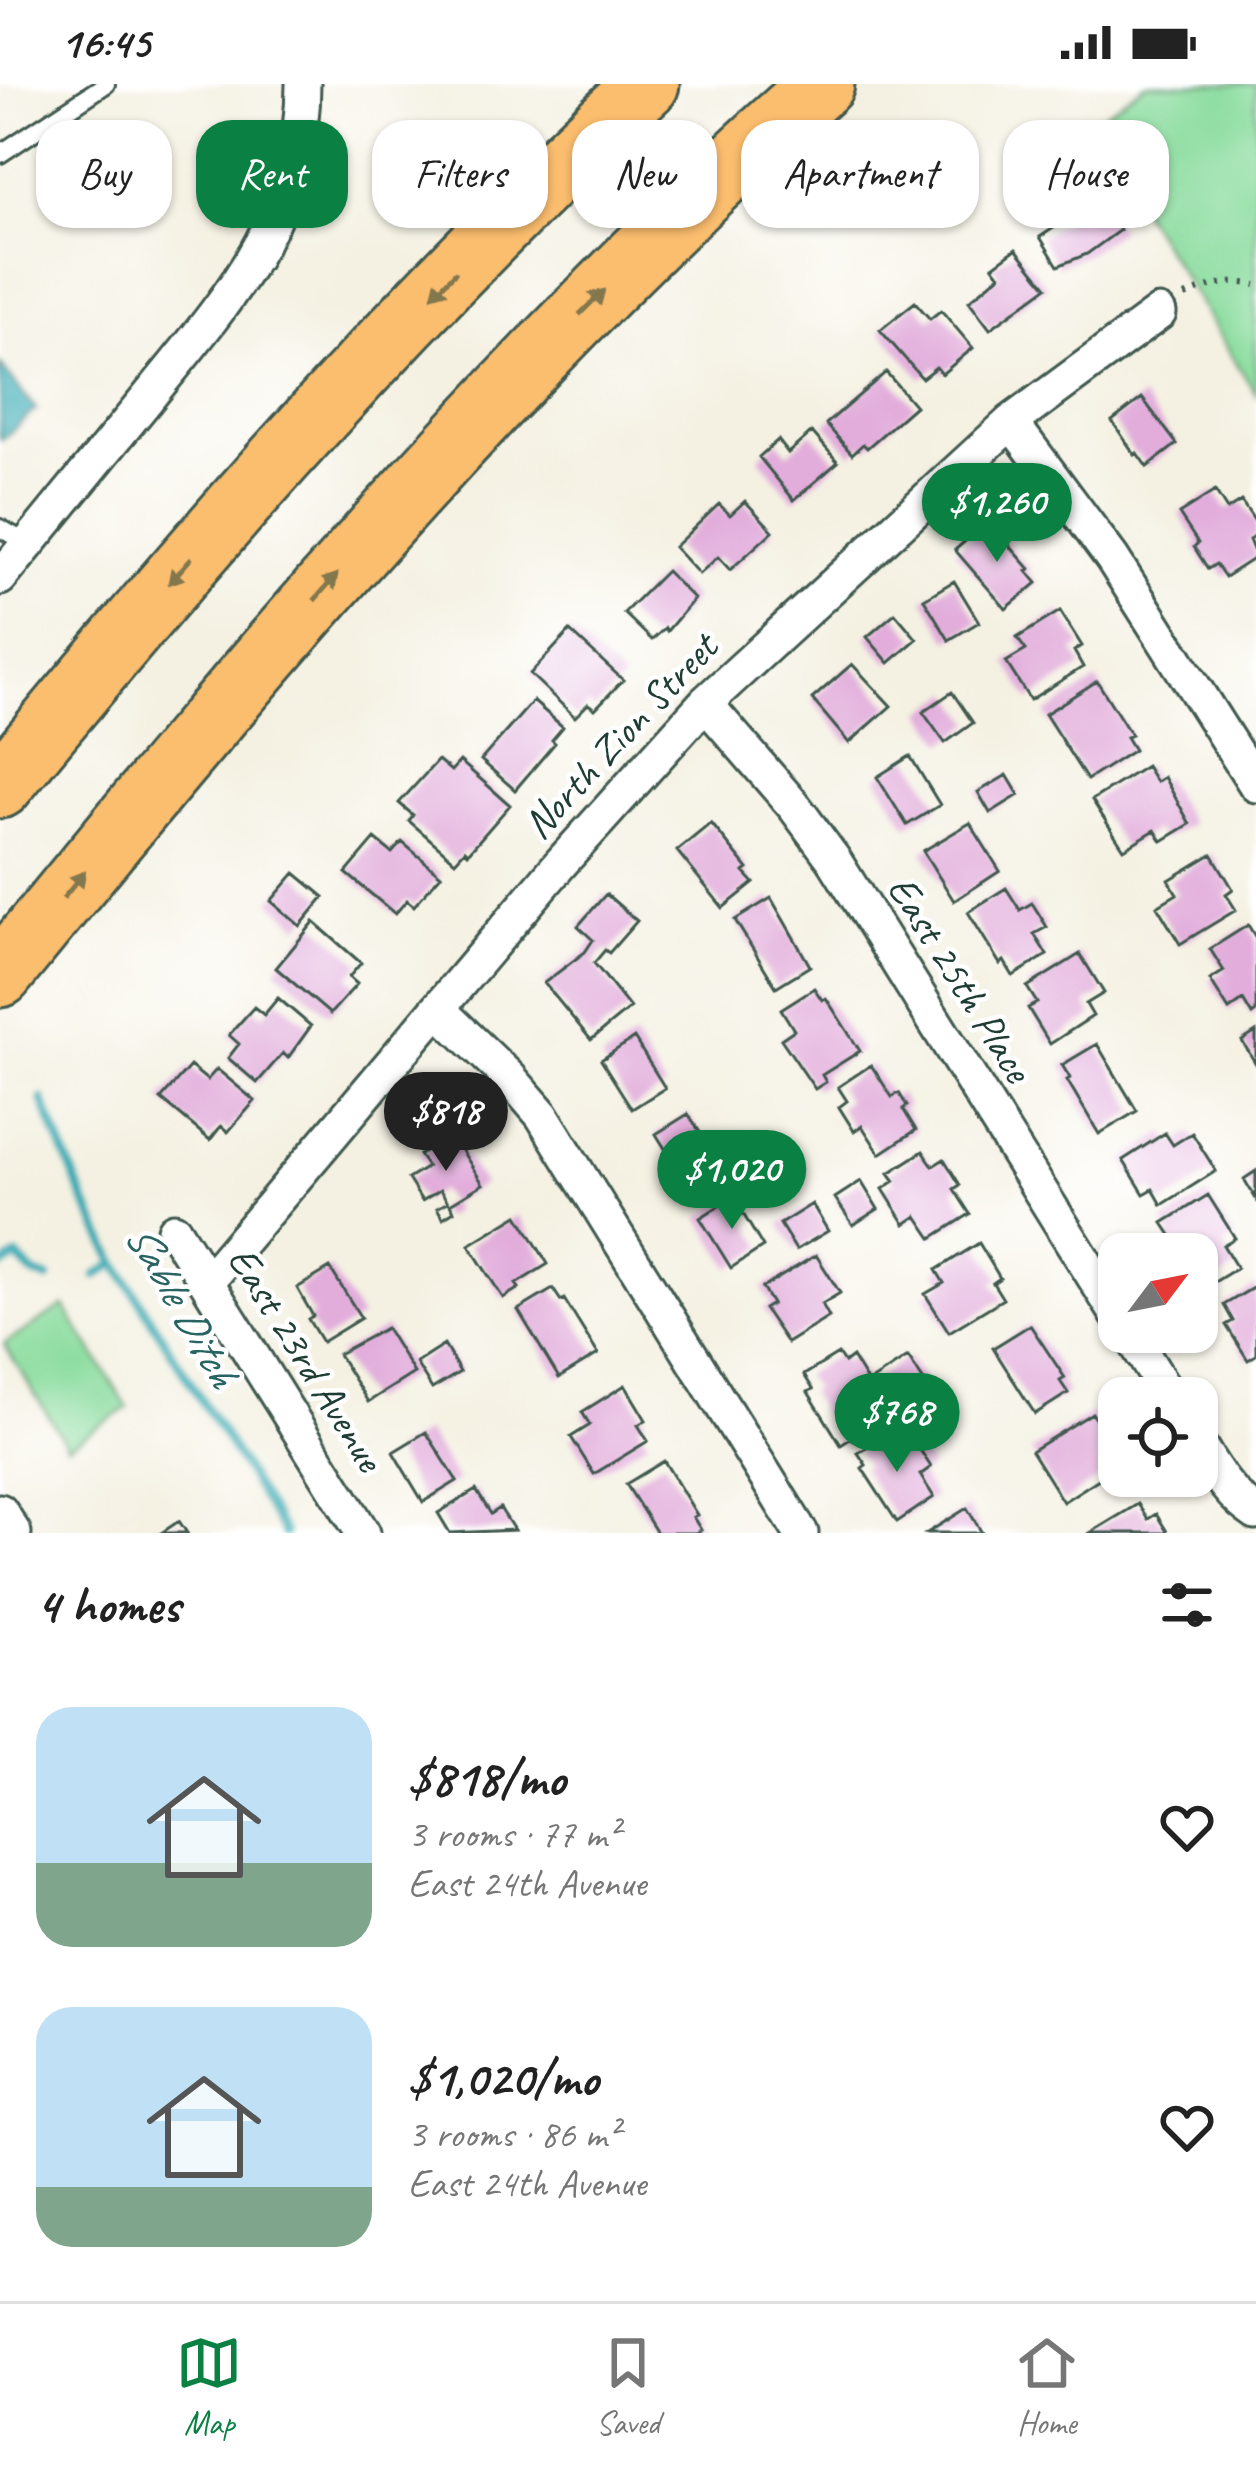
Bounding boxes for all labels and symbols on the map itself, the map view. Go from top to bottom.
one-way arrow [430,270,458,298]
one-way arrow [578,288,606,316]
pin: $1,260 [899,463,1095,565]
one-way arrow [167,556,194,586]
one-way arrow [312,572,339,602]
street label: North Zion Street [511,619,732,850]
street label: East 25th Place [875,866,1045,1094]
one-way arrow [61,869,86,900]
pin: $818 [375,1072,517,1174]
pin: $1,020 [634,1130,830,1232]
water label: Sable Ditch [112,1213,253,1400]
north arrow [1098,1233,1218,1353]
street label: East 23rd Avenue [216,1237,397,1483]
pin: $768 [826,1373,968,1475]

